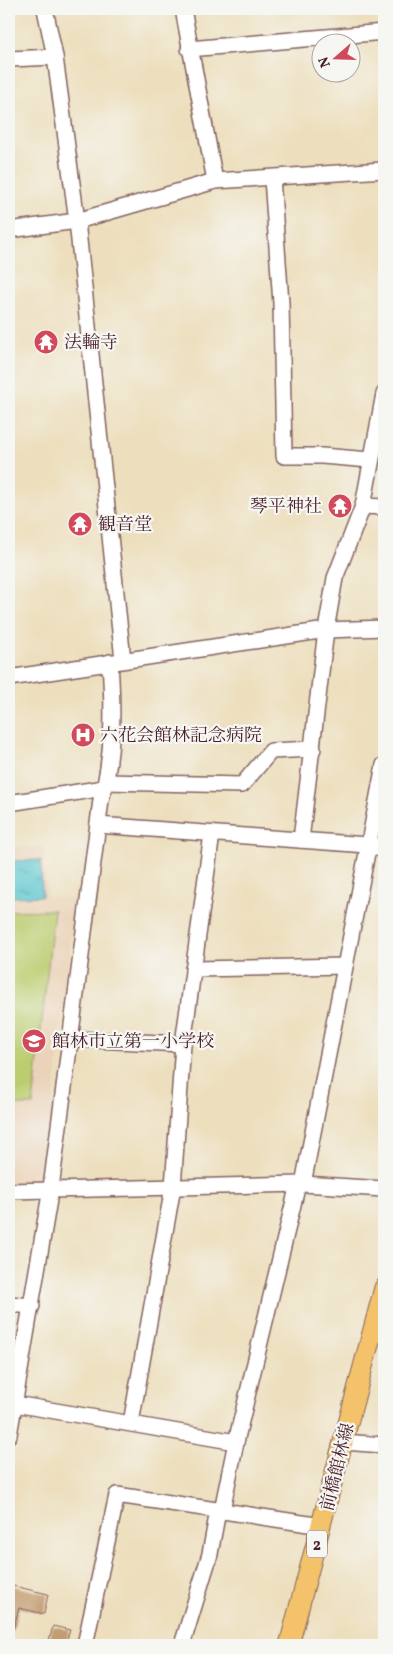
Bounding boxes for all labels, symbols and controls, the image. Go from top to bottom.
north arrow [310,32,360,82]
text: N [315,54,336,70]
temple icon: 法輪寺 [33,329,59,355]
place label: 法輪寺 [64,331,118,356]
temple icon: 琴平神社 [327,493,353,519]
place label: 琴平神社 [250,495,322,520]
temple icon: 観音堂 [67,511,93,537]
place label: 観音堂 [98,513,152,538]
hospital icon: 六花会館林記念病院 [70,722,96,748]
place label: 六花会館林記念病院 [100,724,262,749]
school or university icon: 館林市立第一小学校 [21,1028,47,1054]
place label: 館林市立第一小学校 [52,1030,214,1055]
street label: 前橋館林線 [315,1421,361,1514]
road number: 2 [307,1530,327,1558]

